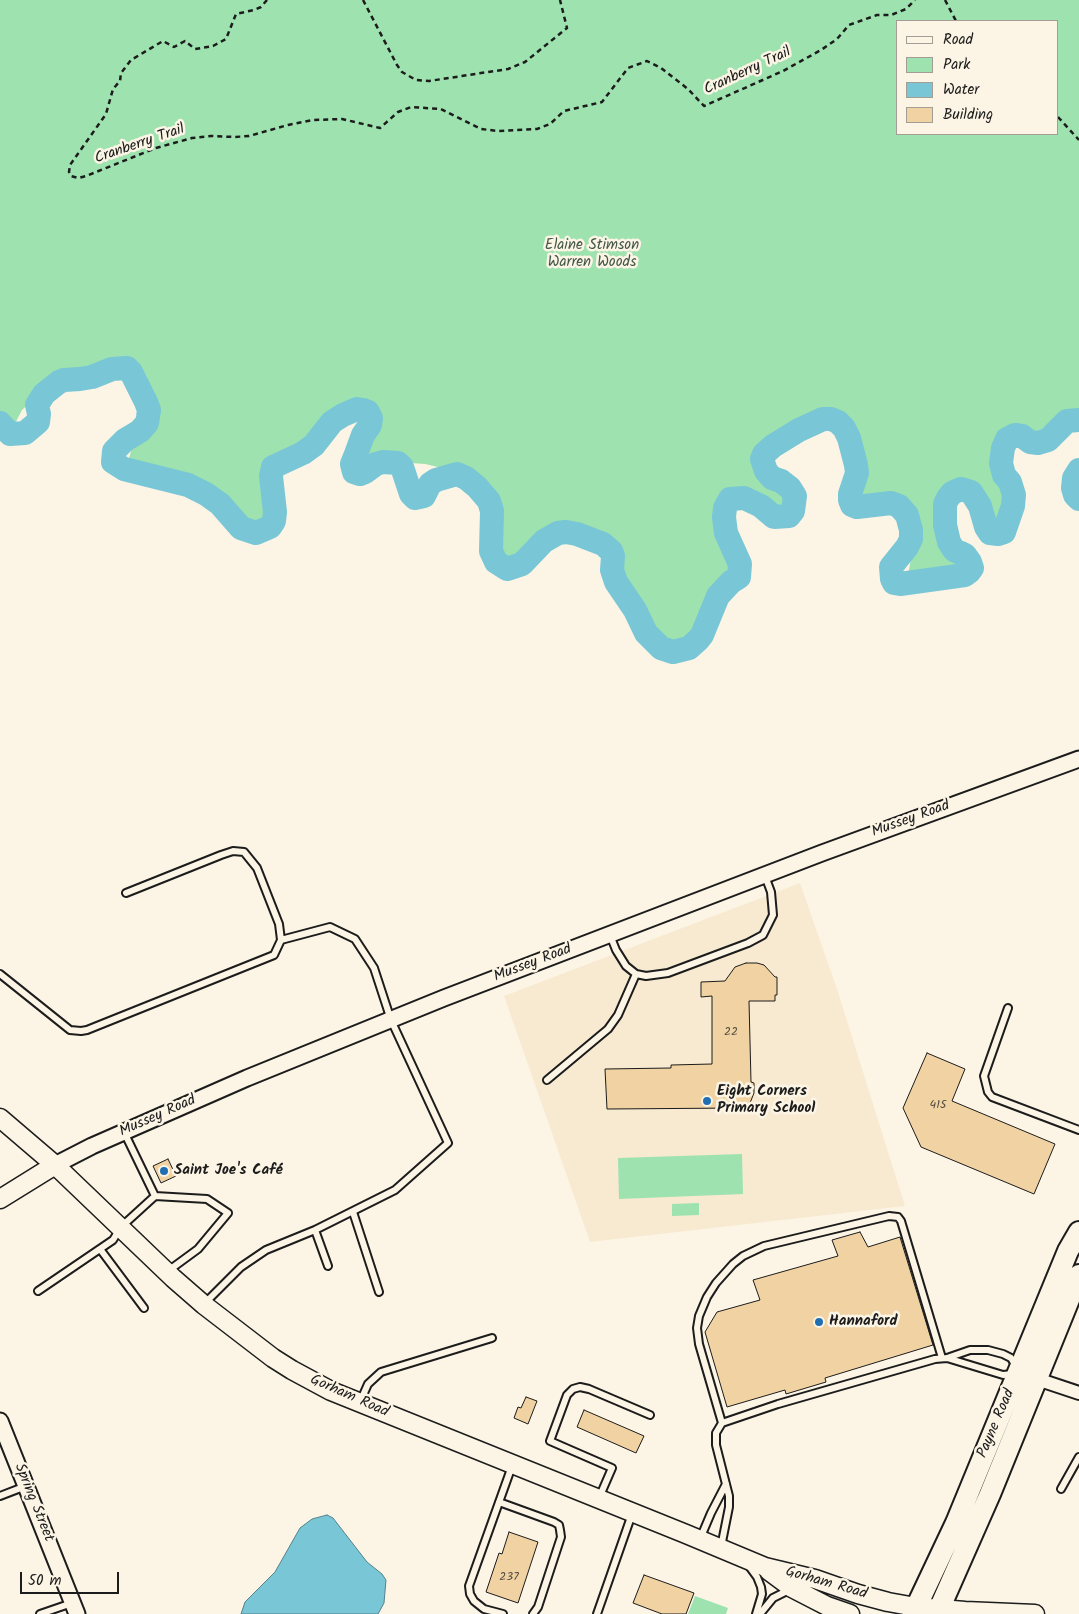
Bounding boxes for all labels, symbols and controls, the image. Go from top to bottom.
legend [896,20,1059,135]
text: Road [943,28,973,52]
street label: Cranberry Trail [702,44,794,100]
text: Park [943,53,970,77]
text: Water [943,78,979,102]
text: Building [943,103,993,127]
street label: Cranberry Trail [93,121,187,169]
park label: Elaine Stimson Warren Woods [545,237,639,272]
street label: Mussey Road [870,798,952,842]
street label: Mussey Road [492,941,574,987]
house number: 22 [724,1026,738,1040]
place label: Eight Corners Primary School [717,1083,815,1118]
street label: Mussey Road [117,1092,199,1142]
marker: Eight Corners Primary School [701,1095,713,1107]
house number: 415 [930,1099,946,1113]
place label: Saint Joe's Café [174,1162,282,1180]
marker: Saint Joe's Café [158,1165,170,1177]
place label: Hannaford [829,1313,898,1331]
marker: Hannaford [813,1316,825,1328]
street label: Gorham Road [307,1372,391,1422]
street label: Payne Road [974,1387,1020,1461]
street label: Spring Street [9,1461,57,1545]
scale bar [22,1562,121,1594]
street label: Gorham Road [783,1564,869,1604]
text: 50 m [28,1569,62,1593]
house number: 237 [499,1571,519,1585]

